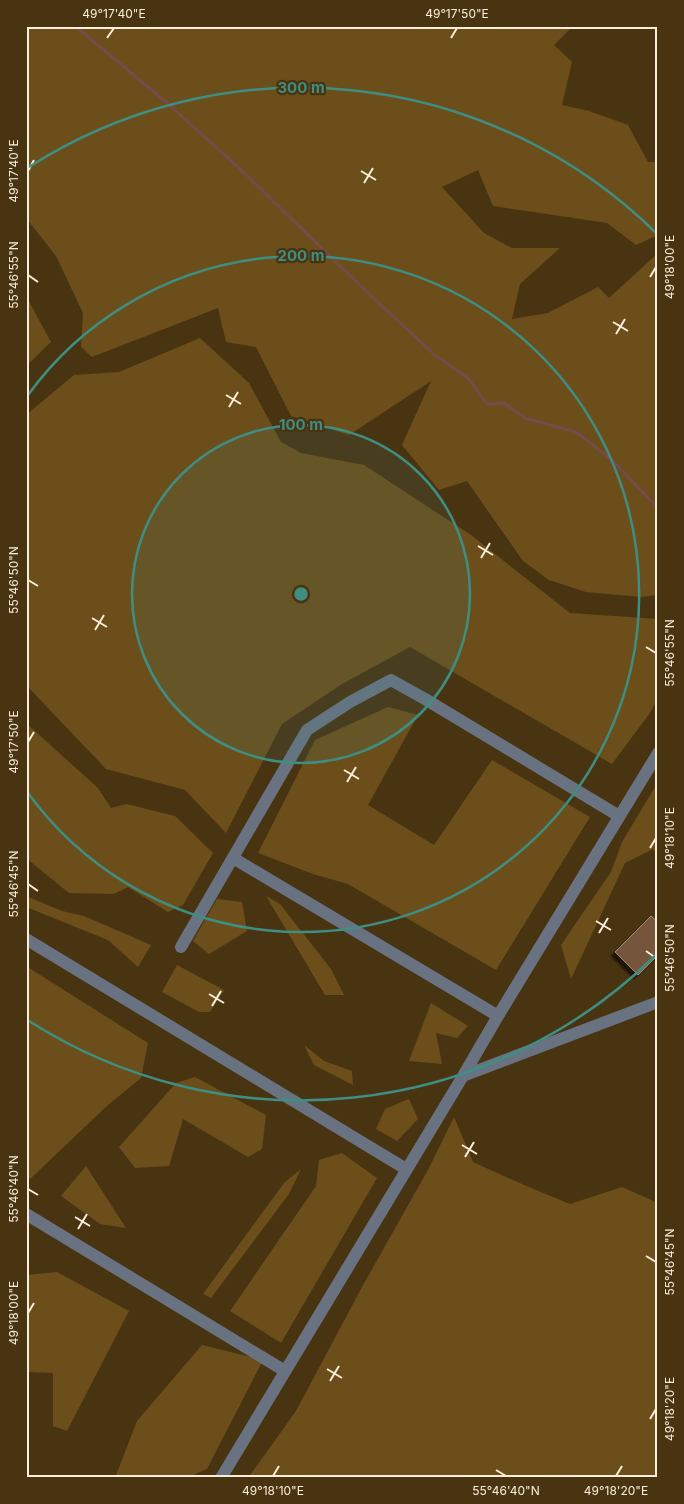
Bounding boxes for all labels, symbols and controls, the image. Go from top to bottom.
text: 49°17'40"E [82,6,146,21]
text: 49°17'50"E [425,6,489,21]
text: 300 m [277,78,325,97]
text: 49°17'40"E [6,139,21,203]
text: 49°18'00"E [662,235,677,299]
text: 55°46'55"N [6,241,21,309]
text: 200 m [278,246,324,265]
text: 100 m [279,415,323,434]
text: 55°46'50"N [6,546,21,614]
centre of rings [292,585,310,603]
text: 55°46'55"N [662,619,677,687]
text: 49°17'50"E [6,710,21,774]
text: 49°18'10"E [662,807,677,869]
text: 55°46'45"N [6,850,21,918]
text: 55°46'50"N [662,924,677,992]
text: 55°46'40"N [6,1155,21,1223]
text: 55°46'45"N [662,1228,677,1296]
text: 49°18'00"E [6,1281,21,1345]
text: 49°18'20"E [662,1377,677,1441]
text: 49°18'10"E [242,1483,304,1498]
text: 55°46'40"N [472,1483,540,1498]
text: 49°18'20"E [584,1483,648,1498]

